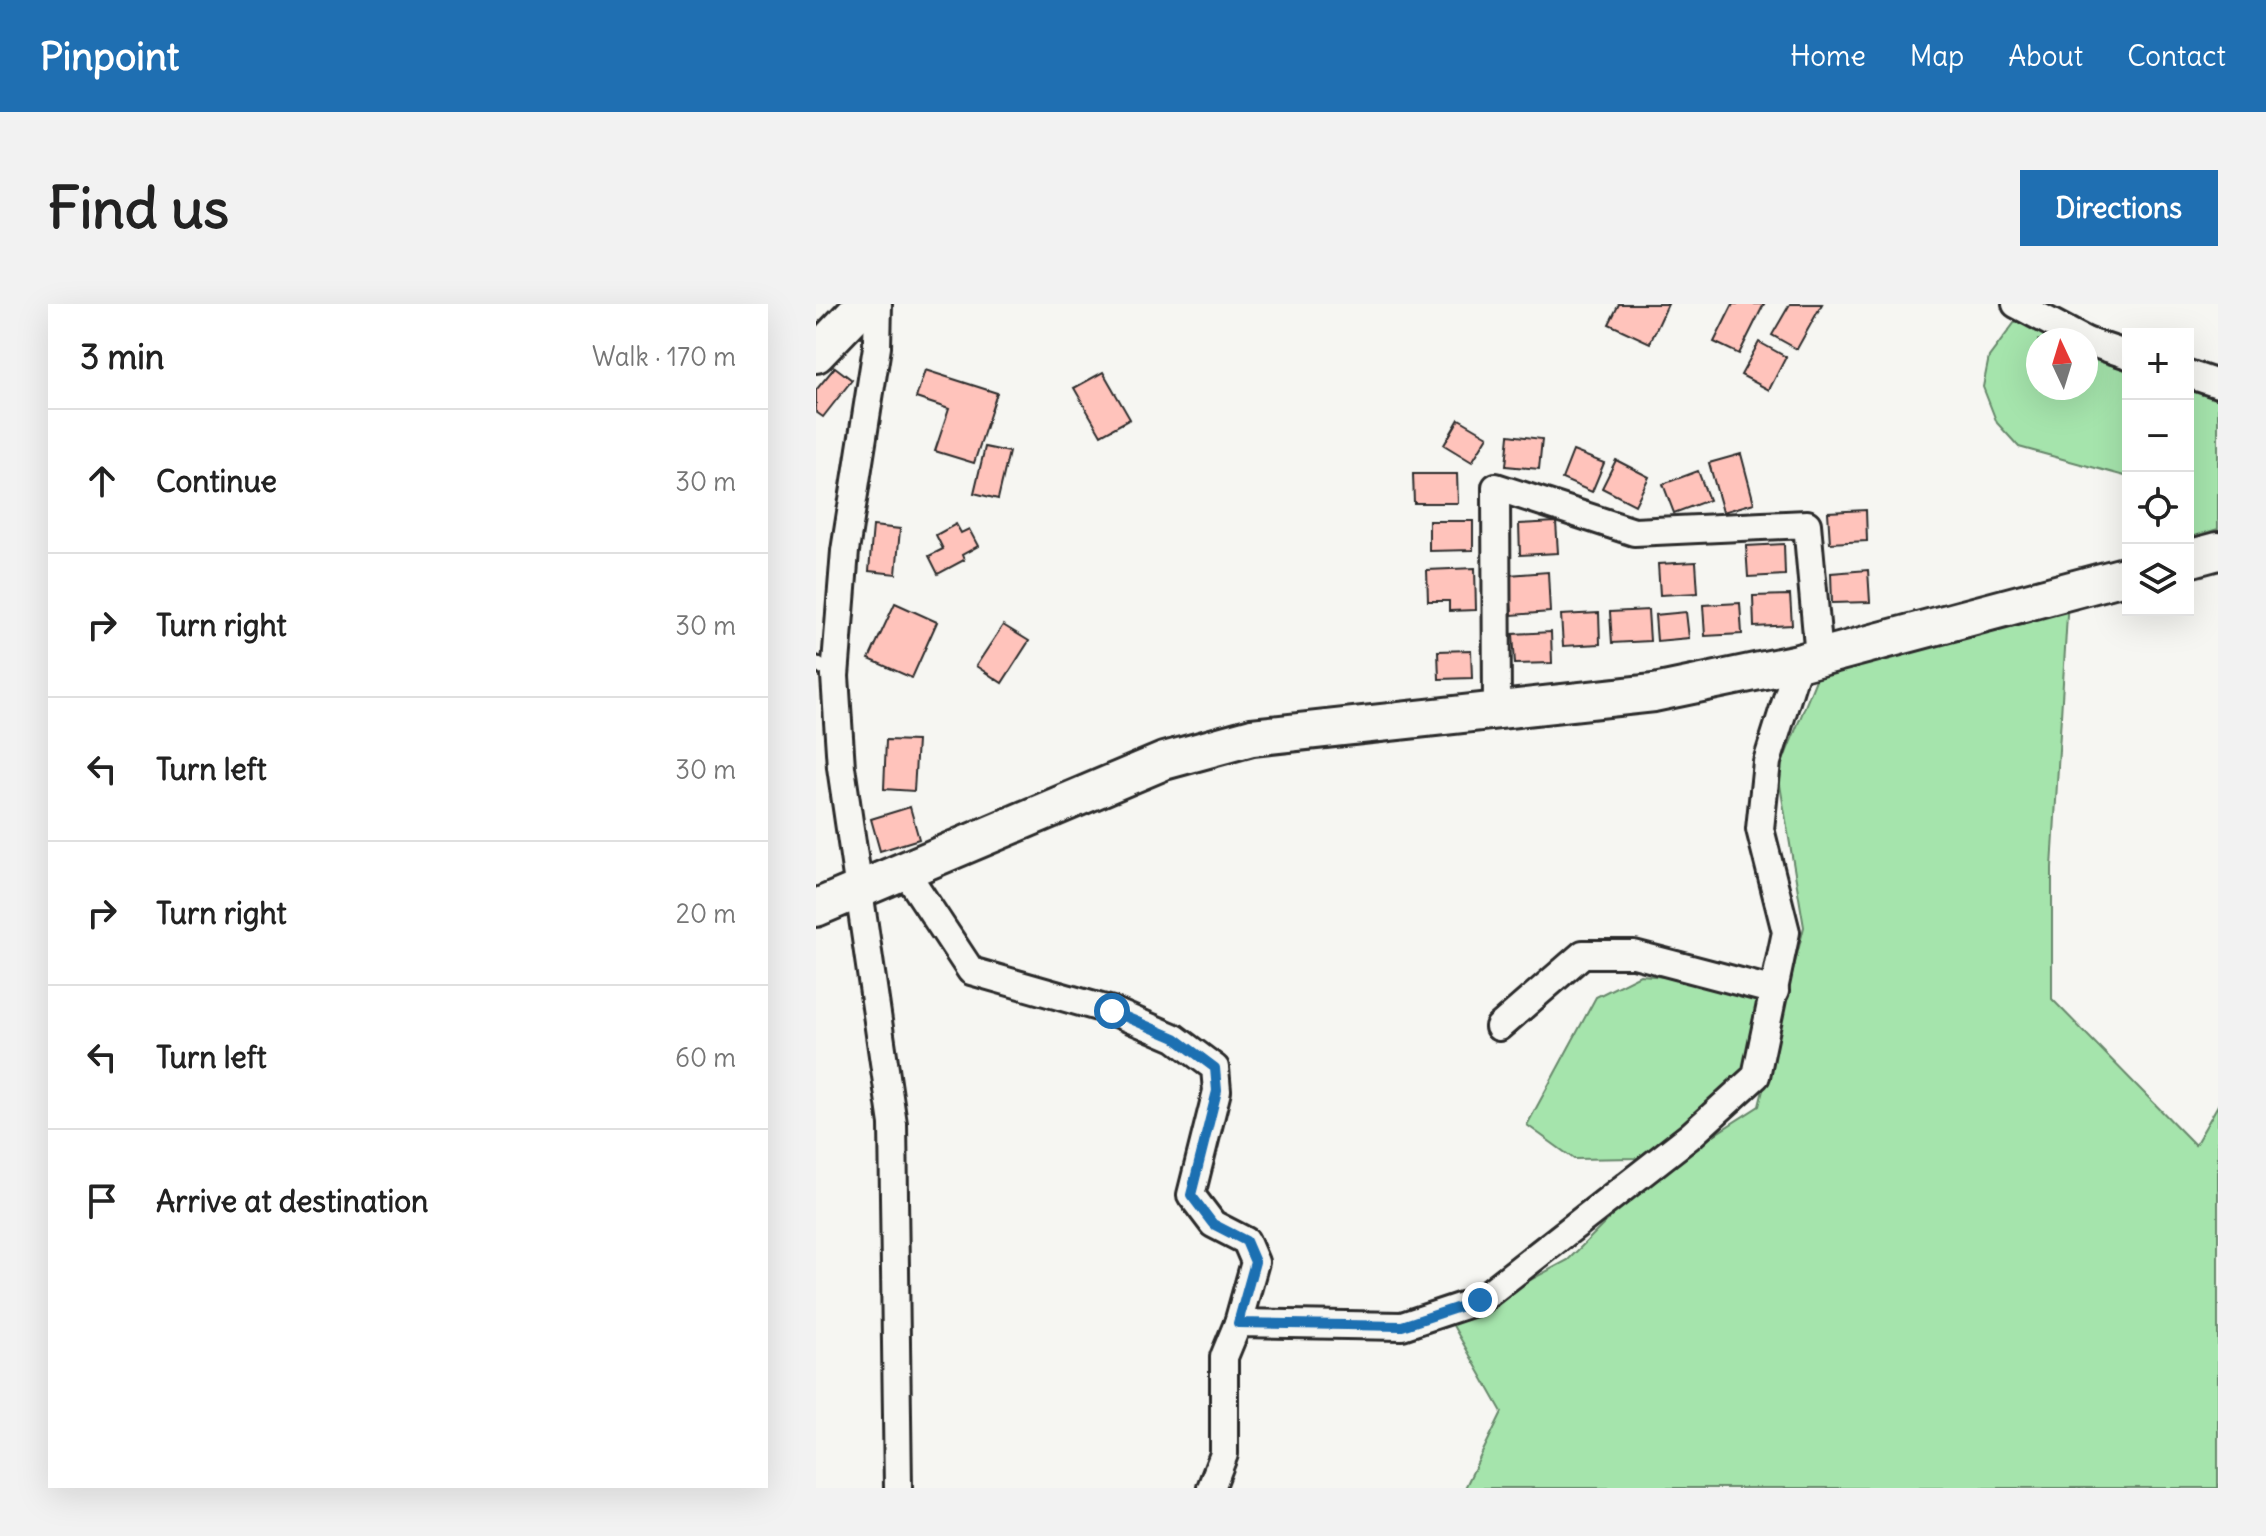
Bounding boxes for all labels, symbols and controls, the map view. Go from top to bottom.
text: Pinpoint [40,33,179,80]
text: Home [1790,38,1866,74]
text: Map [1910,38,1964,74]
text: About [2008,38,2083,74]
text: Contact [2127,38,2226,74]
button: Directions [2020,170,2218,246]
text: Find us [48,173,229,243]
north arrow [2026,328,2098,400]
map controls [2122,328,2194,616]
button: + [2122,328,2194,400]
text: 3 min [80,335,165,378]
text: Walk · 170 m [592,340,736,373]
button: − [2122,400,2194,472]
icon: ahead [80,459,124,503]
text: Continue [156,462,277,500]
text: 30 m [675,465,736,498]
button: locate [2122,472,2194,544]
button: layers [2122,544,2194,616]
icon: right [80,603,124,647]
text: Turn right [156,606,287,644]
text: 30 m [675,609,736,642]
icon: left [80,747,124,791]
text: Turn left [156,750,267,788]
text: 30 m [675,753,736,786]
icon: right [80,891,124,935]
text: Turn right [156,894,287,932]
text: 20 m [676,897,736,930]
route start [1094,993,1130,1029]
icon: left [80,1035,124,1079]
text: Turn left [156,1038,267,1076]
text: 60 m [675,1041,736,1074]
icon: arrive [80,1179,124,1223]
text: Arrive at destination [156,1182,428,1220]
route end [1462,1282,1498,1318]

